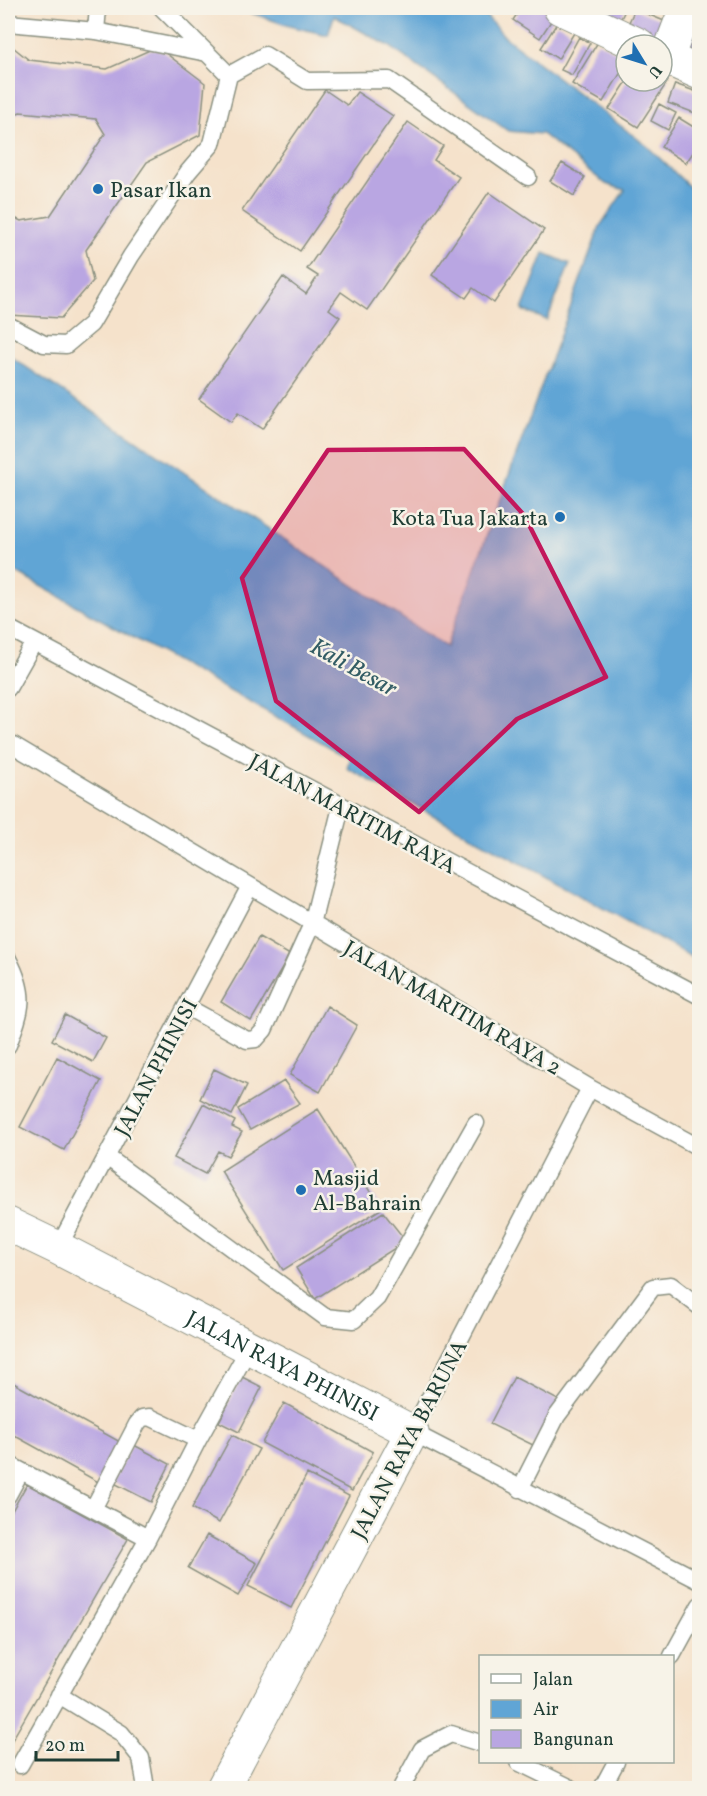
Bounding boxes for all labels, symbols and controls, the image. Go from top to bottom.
north arrow [614,33,674,93]
text: U [642,60,666,82]
place label: Pasar Ikan [110,176,212,207]
marker: Pasar Ikan [91,182,105,196]
place label: Kota Tua Jakarta [391,504,548,535]
marker: Kota Tua Jakarta [553,510,567,524]
water label: Kali Besar [303,631,404,707]
street label: JALAN MARITIM RAYA [243,747,461,883]
street label: JALAN MARITIM RAYA 2 [337,934,567,1084]
street label: JALAN PHINISI [108,994,207,1143]
place label: Masjid Al-Bahrain [313,1164,421,1220]
marker: Masjid Al-Bahrain [294,1183,308,1197]
street label: JALAN RAYA PHINISI [180,1304,384,1430]
street label: JALAN RAYA BARUNA [344,1335,476,1545]
legend [479,1655,674,1763]
text: Jalan [533,1668,573,1693]
text: Air [533,1698,559,1723]
scale bar [36,1724,118,1762]
text: Bangunan [533,1728,614,1753]
text: 20 m [45,1734,85,1759]

